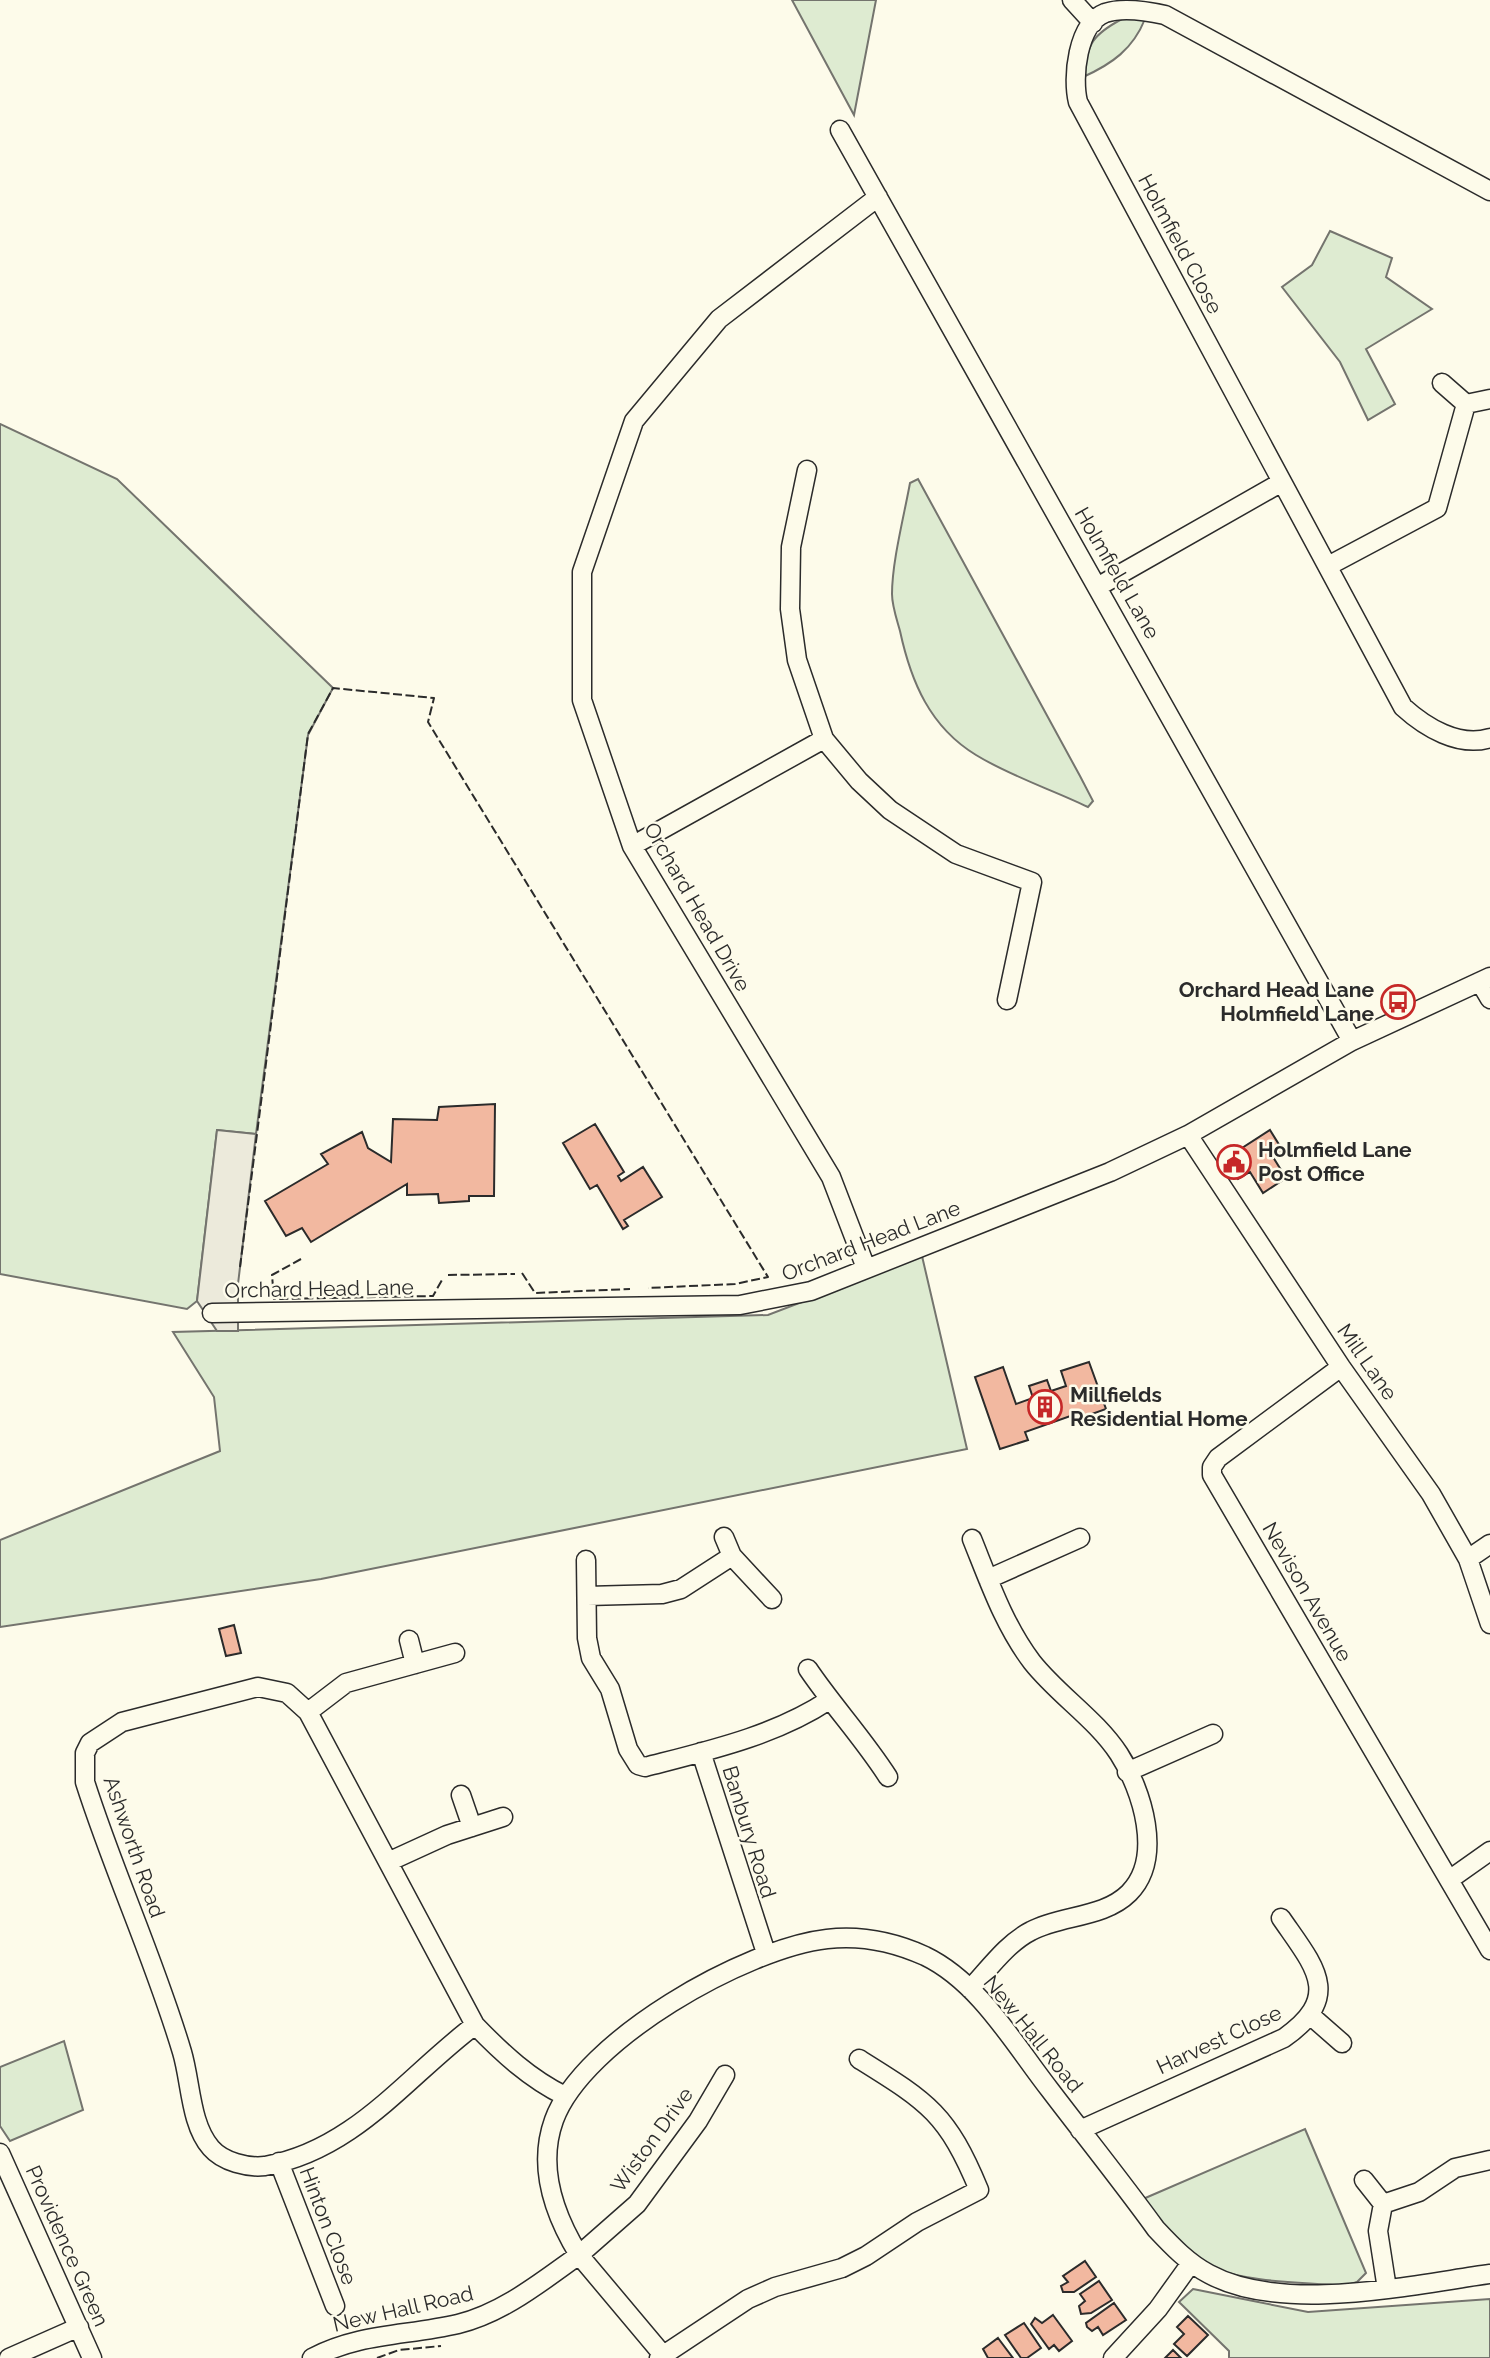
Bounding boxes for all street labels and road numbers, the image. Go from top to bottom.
street label: Holmfield Close [1133,170,1228,318]
street label: Holmfield Lane [1070,502,1165,643]
street label: Orchard Head Drive [639,818,756,996]
street label: Orchard Head Lane [778,1195,964,1286]
street label: Orchard Head Lane [224,1274,414,1303]
street label: Mill Lane [1332,1319,1403,1405]
street label: Nevison Avenue [1257,1517,1358,1666]
street label: Banbury Road [717,1763,781,1901]
street label: Ashworth Road [99,1773,170,1921]
street label: New Hall Road [979,1970,1088,2097]
street label: Harvest Close [1152,2000,1285,2079]
street label: Wiston Drive [605,2082,698,2197]
street label: Providence Green [21,2161,114,2330]
street label: Hinton Close [295,2163,362,2288]
street label: New Hall Road [330,2280,475,2337]

